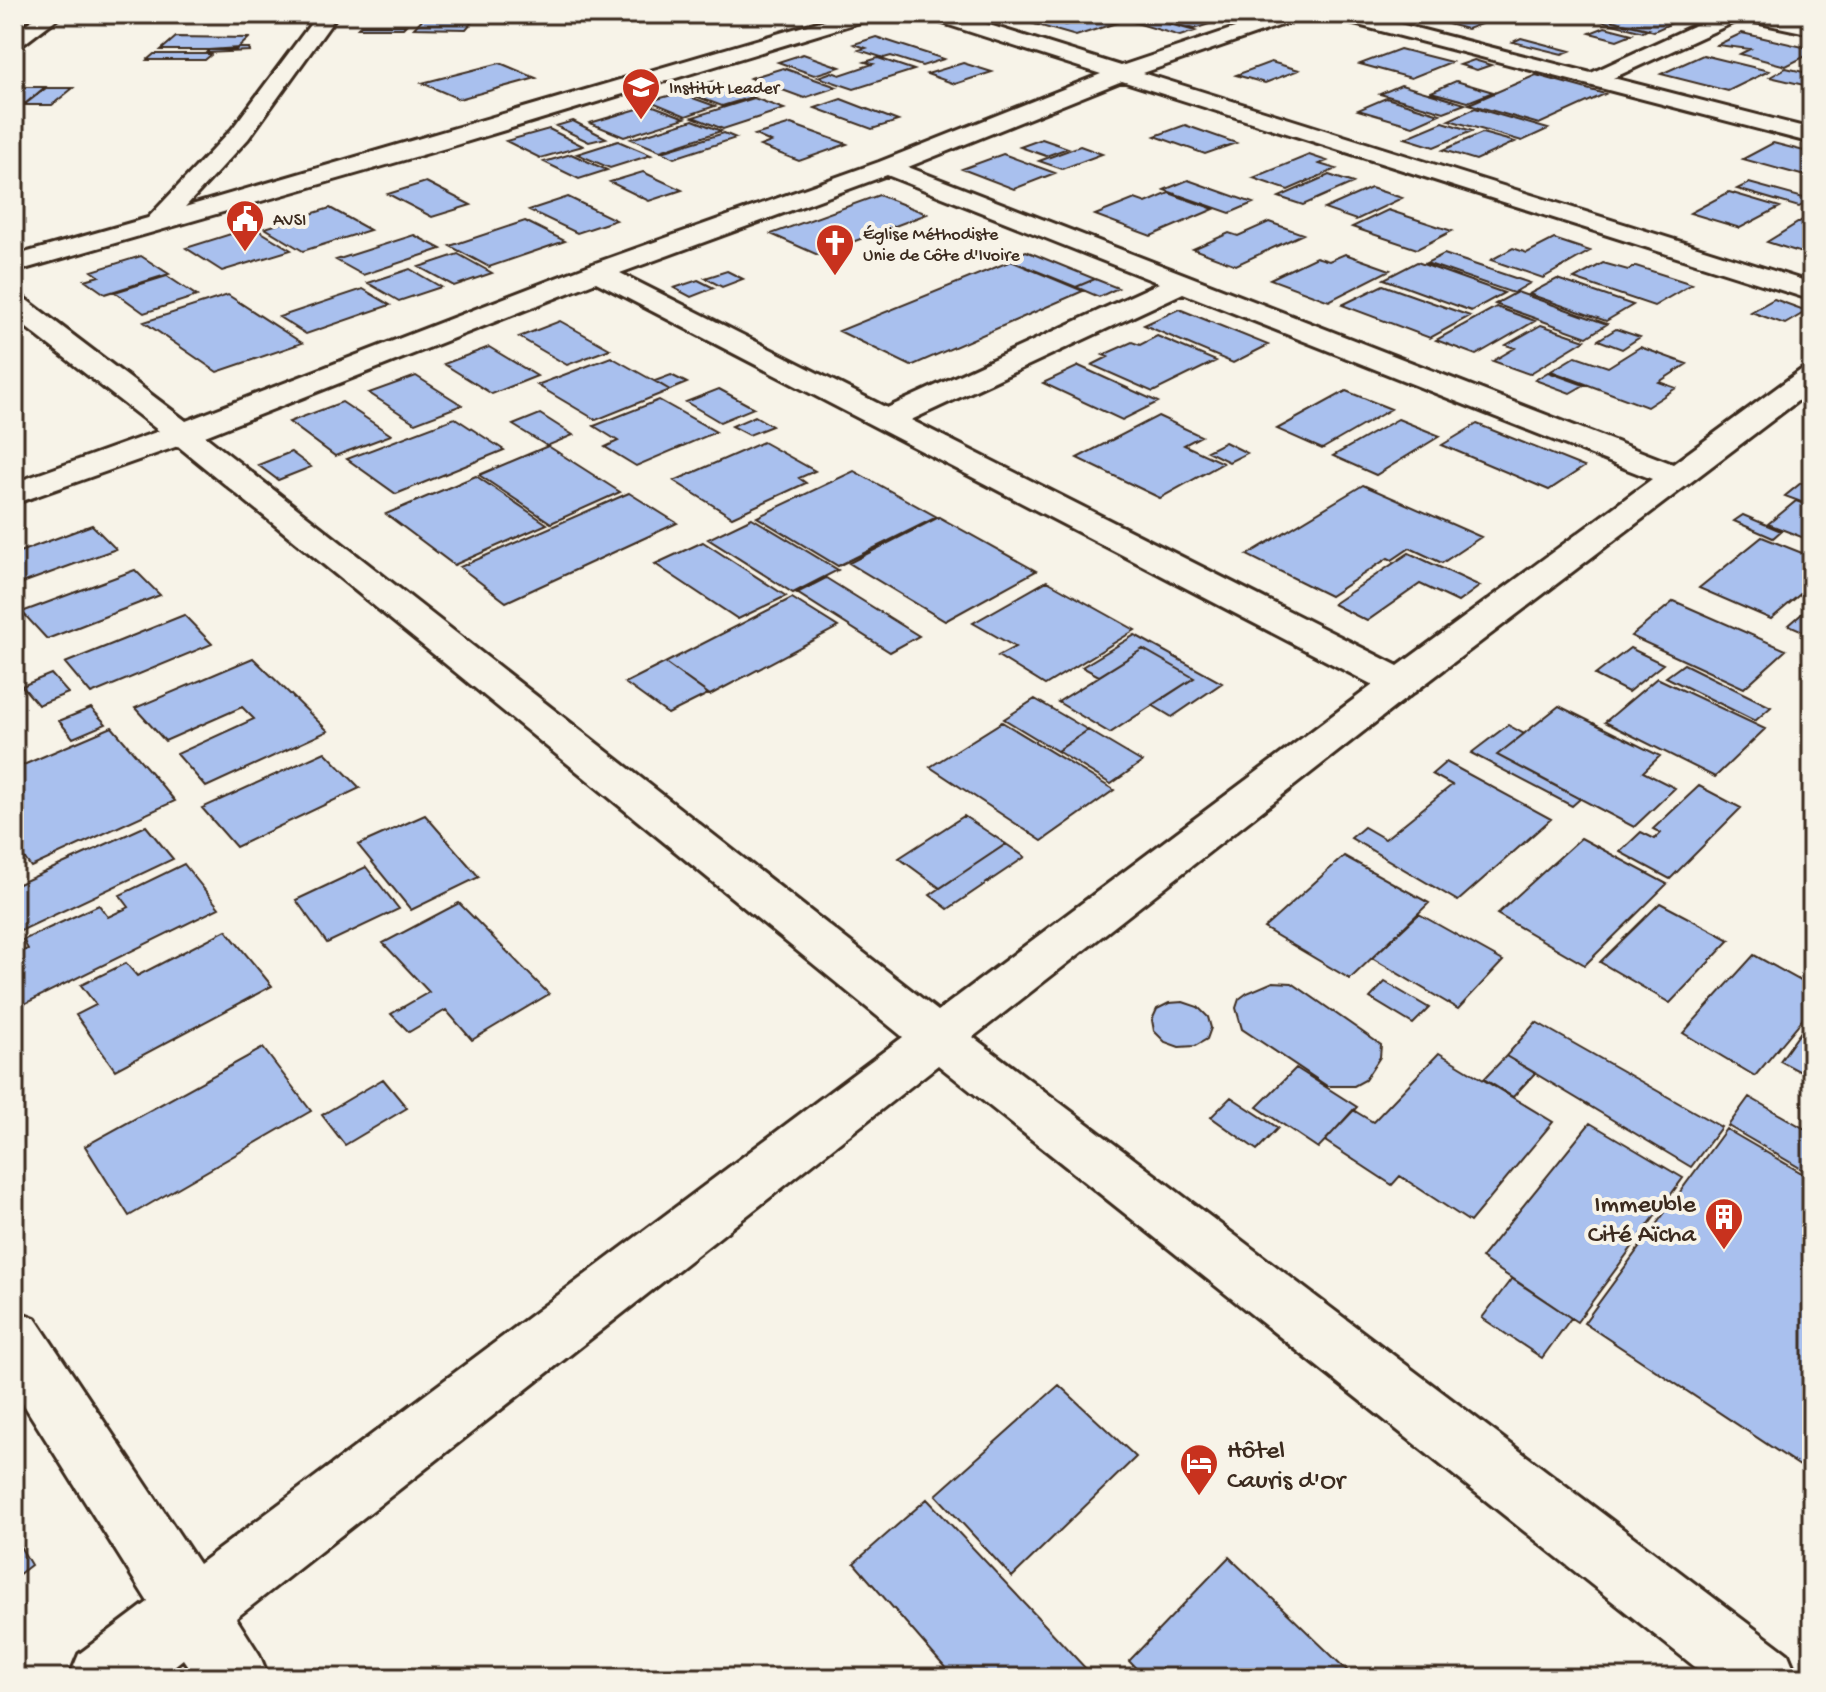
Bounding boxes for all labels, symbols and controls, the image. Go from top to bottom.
school or university icon: Institut Leader [620,66,662,121]
place label: Institut Leader [669,79,781,100]
public building icon: AVSI [224,198,266,253]
place label: AVSI [273,211,306,232]
church icon: Église Méthodiste Unie de Côte d'Ivoire [814,222,856,277]
place label: Église Méthodiste Unie de Côte d'Ivoire [863,225,1020,267]
place label: Immeuble Cité Aïcha [1588,1191,1698,1252]
building icon: Immeuble Cité Aïcha [1703,1196,1745,1251]
place label: Hôtel Cauris d'Or [1227,1437,1348,1498]
hotel icon: Hôtel Cauris d'Or [1178,1442,1220,1497]

